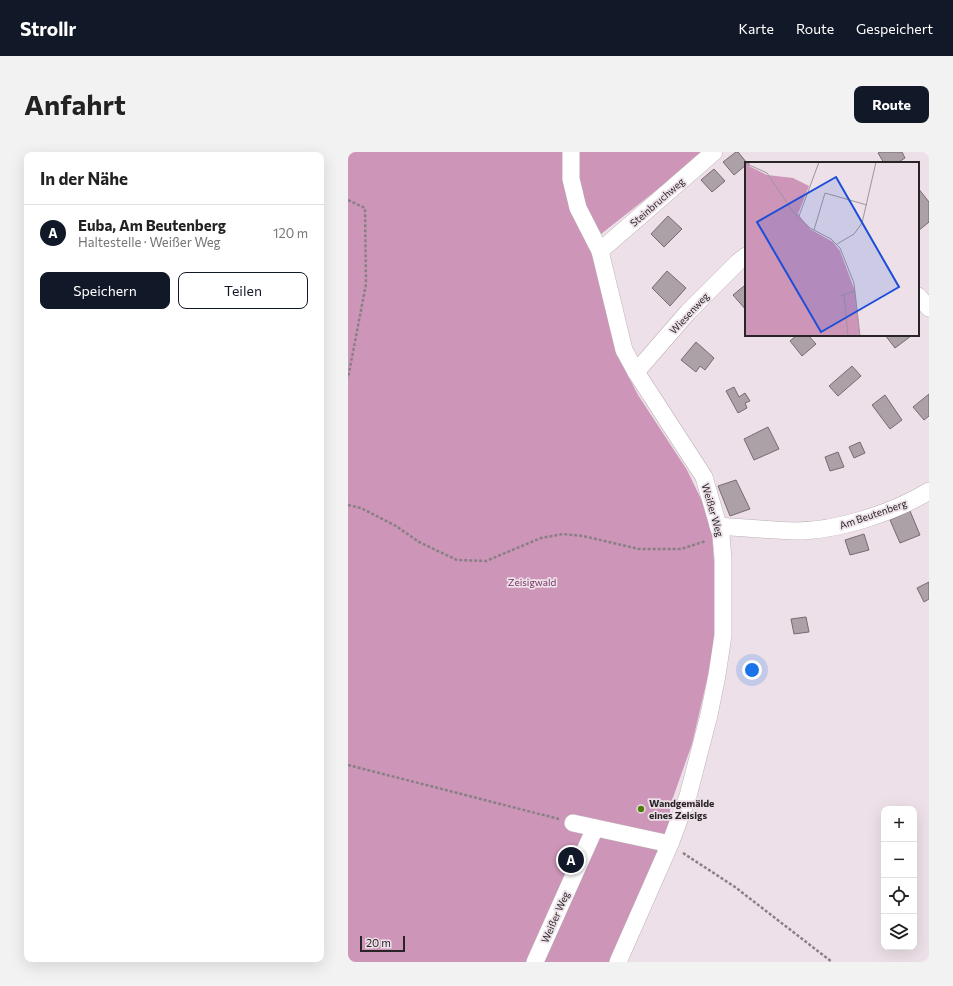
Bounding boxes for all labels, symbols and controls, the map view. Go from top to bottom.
text: Strollr [20,17,76,40]
text: Karte [739,20,774,37]
text: Route [796,20,834,37]
text: Gespeichert [856,20,933,37]
button: Route [854,86,929,123]
text: Anfahrt [24,87,126,121]
inset map [745,162,919,336]
text: In der Nähe [40,168,128,189]
street label: Steinbruchweg [627,175,687,229]
text: Euba, Am Beutenberg [78,216,226,234]
text: A [48,225,58,241]
text: 120 m [273,225,308,241]
text: Haltestelle · Weißer Weg [78,234,221,250]
button: Speichern [40,272,170,309]
button: Teilen [178,272,308,309]
street label: Wiesenweg [667,289,712,336]
street label: Weißer Weg [700,482,726,539]
street label: Am Beutenberg [838,497,909,531]
park label: Zeisigwald [508,576,556,588]
your location [742,660,762,680]
place label: Wandgemälde eines Zeisigs [649,797,714,821]
marker: Wandgemälde eines Zeisigs [636,804,646,814]
map controls [881,806,917,950]
button: + [881,806,917,842]
button: − [881,842,917,878]
pin: A [558,845,584,875]
button: locate [881,878,917,914]
street label: Weißer Weg [538,889,572,944]
button: layers [881,914,917,950]
scale bar [360,934,405,953]
text: 20 m [366,936,391,949]

